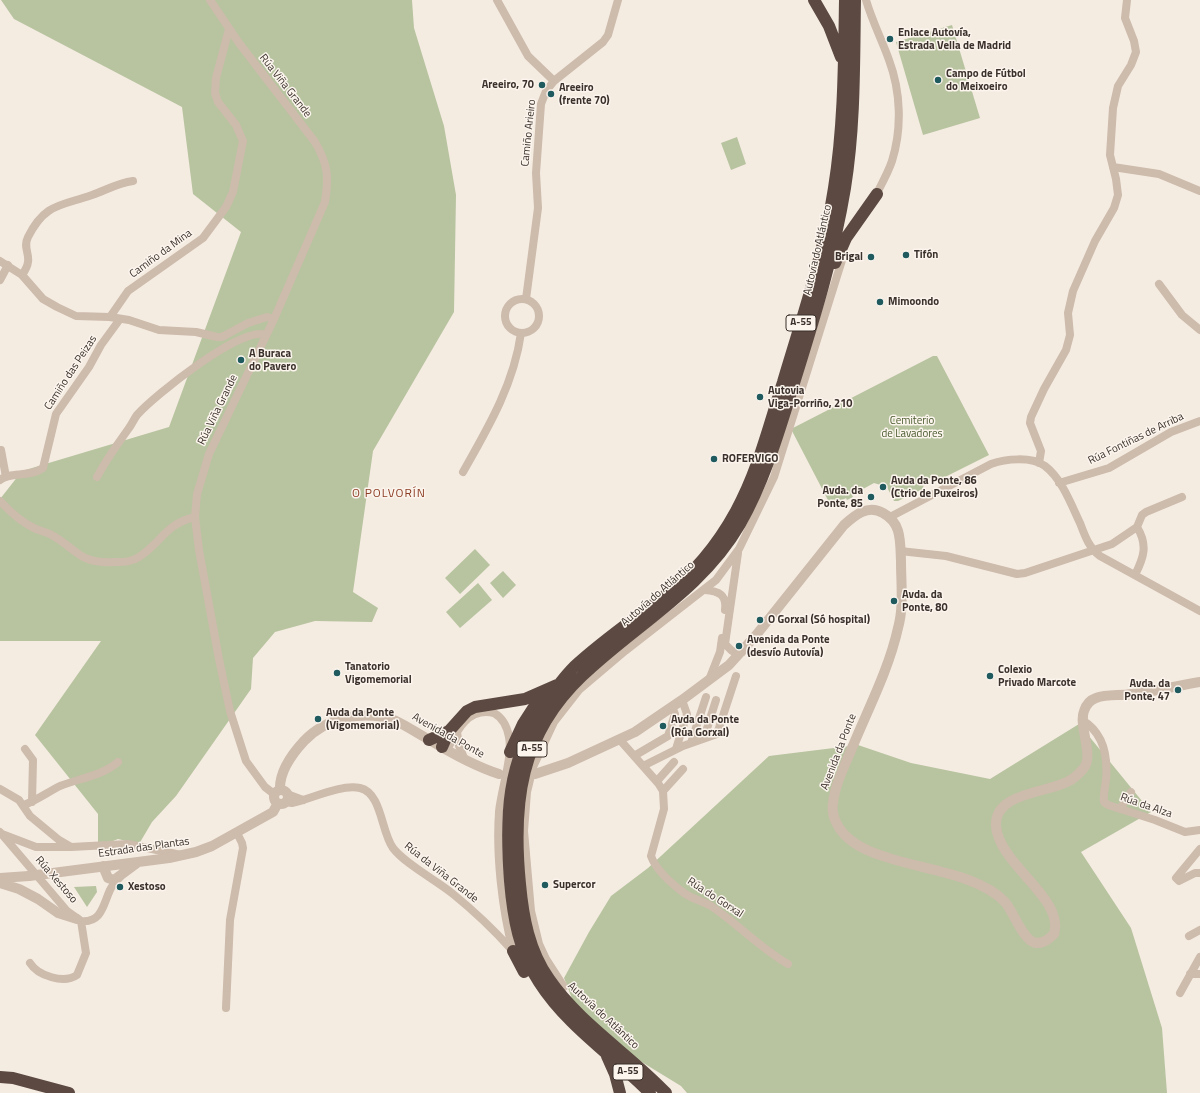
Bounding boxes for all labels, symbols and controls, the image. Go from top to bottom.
place label: Enlace Autovía, Estrada Vella de Madrid [898,26,1011,52]
marker: Enlace Autovía, Estrada Vella de Madrid [885,34,895,44]
street label: Rúa Viña Grande [256,52,314,120]
place label: Campo de Fútbol do Meixoeiro [946,67,1026,93]
marker: Campo de Fútbol do Meixoeiro [933,75,943,85]
place label: Areeiro, 70 [482,78,534,92]
marker: Areeiro, 70 [537,80,547,90]
place label: Areeiro (frente 70) [559,81,610,107]
marker: Areeiro (frente 70) [546,89,556,99]
street label: Camiño Arieiro [519,99,539,167]
street label: Autovía do Atlántico [801,203,835,297]
street label: Camiño da Mina [127,227,195,281]
place label: Tifón [914,248,938,262]
place label: Brigal [835,250,863,264]
marker: Tifón [901,250,911,260]
marker: Brigal [866,252,876,262]
place label: Mimoondo [888,295,939,309]
marker: Mimoondo [875,297,885,307]
road number: A-55 [786,315,816,331]
street label: Camiño das Peizas [42,333,100,413]
place label: A Buraca do Pavero [249,347,296,373]
marker: A Buraca do Pavero [236,355,246,365]
street label: Rúa Viña Grande [195,373,241,447]
place label: Autovia Viga-Porriño, 210 [768,384,853,410]
marker: Autovia Viga-Porriño, 210 [755,392,765,402]
street label: Rúa Fontiñas de Arriba [1086,410,1186,468]
park label: Cemiterio de Lavadores [881,414,943,440]
place label: ROFERVIGO [722,452,778,466]
marker: ROFERVIGO [709,454,719,464]
place label: Avda da Ponte, 86 (Ctrio de Puxeiros) [891,474,978,500]
marker: Avda da Ponte, 86 (Ctrio de Puxeiros) [878,482,888,492]
place label: Avda. da Ponte, 85 [817,484,863,510]
district label: O POLVORÍN [352,487,426,501]
marker: Avda. da Ponte, 85 [866,492,876,502]
street label: Autovía do Atlántico [619,559,697,629]
place label: Avda. da Ponte, 80 [902,588,948,614]
marker: Avda. da Ponte, 80 [889,596,899,606]
place label: O Gorxal (Só hospital) [768,613,870,627]
marker: O Gorxal (Só hospital) [755,615,765,625]
place label: Avenida da Ponte (desvío Autovía) [747,633,830,659]
marker: Avenida da Ponte (desvío Autovía) [734,641,744,651]
place label: Tanatorio Vigomemorial [345,660,412,686]
place label: Colexio Privado Marcote [998,663,1076,689]
marker: Tanatorio Vigomemorial [332,668,342,678]
marker: Colexio Privado Marcote [985,671,995,681]
place label: Avda. da Ponte, 47 [1124,677,1170,703]
marker: Avda. da Ponte, 47 [1173,685,1183,695]
place label: Avda da Ponte (Vigomemorial) [326,706,399,732]
street label: Avenida da Ponte [410,711,486,761]
street label: Avenida da Ponte [818,712,860,792]
place label: Avda da Ponte (Rúa Gorxal) [671,713,739,739]
marker: Avda da Ponte (Vigomemorial) [313,714,323,724]
marker: Avda da Ponte (Rúa Gorxal) [658,721,668,731]
road number: A-55 [517,741,547,757]
street label: Rúa da Alza [1118,791,1174,821]
street label: Estrada das Plantas [98,835,190,861]
street label: Rúa da Viña Grande [401,840,481,906]
street label: Rúa Xestoso [32,854,80,906]
street label: Rúa do Gorxal [685,875,745,921]
place label: Supercor [553,878,596,892]
place label: Xestoso [128,880,166,894]
marker: Supercor [540,880,550,890]
marker: Xestoso [115,882,125,892]
street label: Autovía do Atlántico [565,980,641,1052]
road number: A-55 [613,1064,643,1080]

